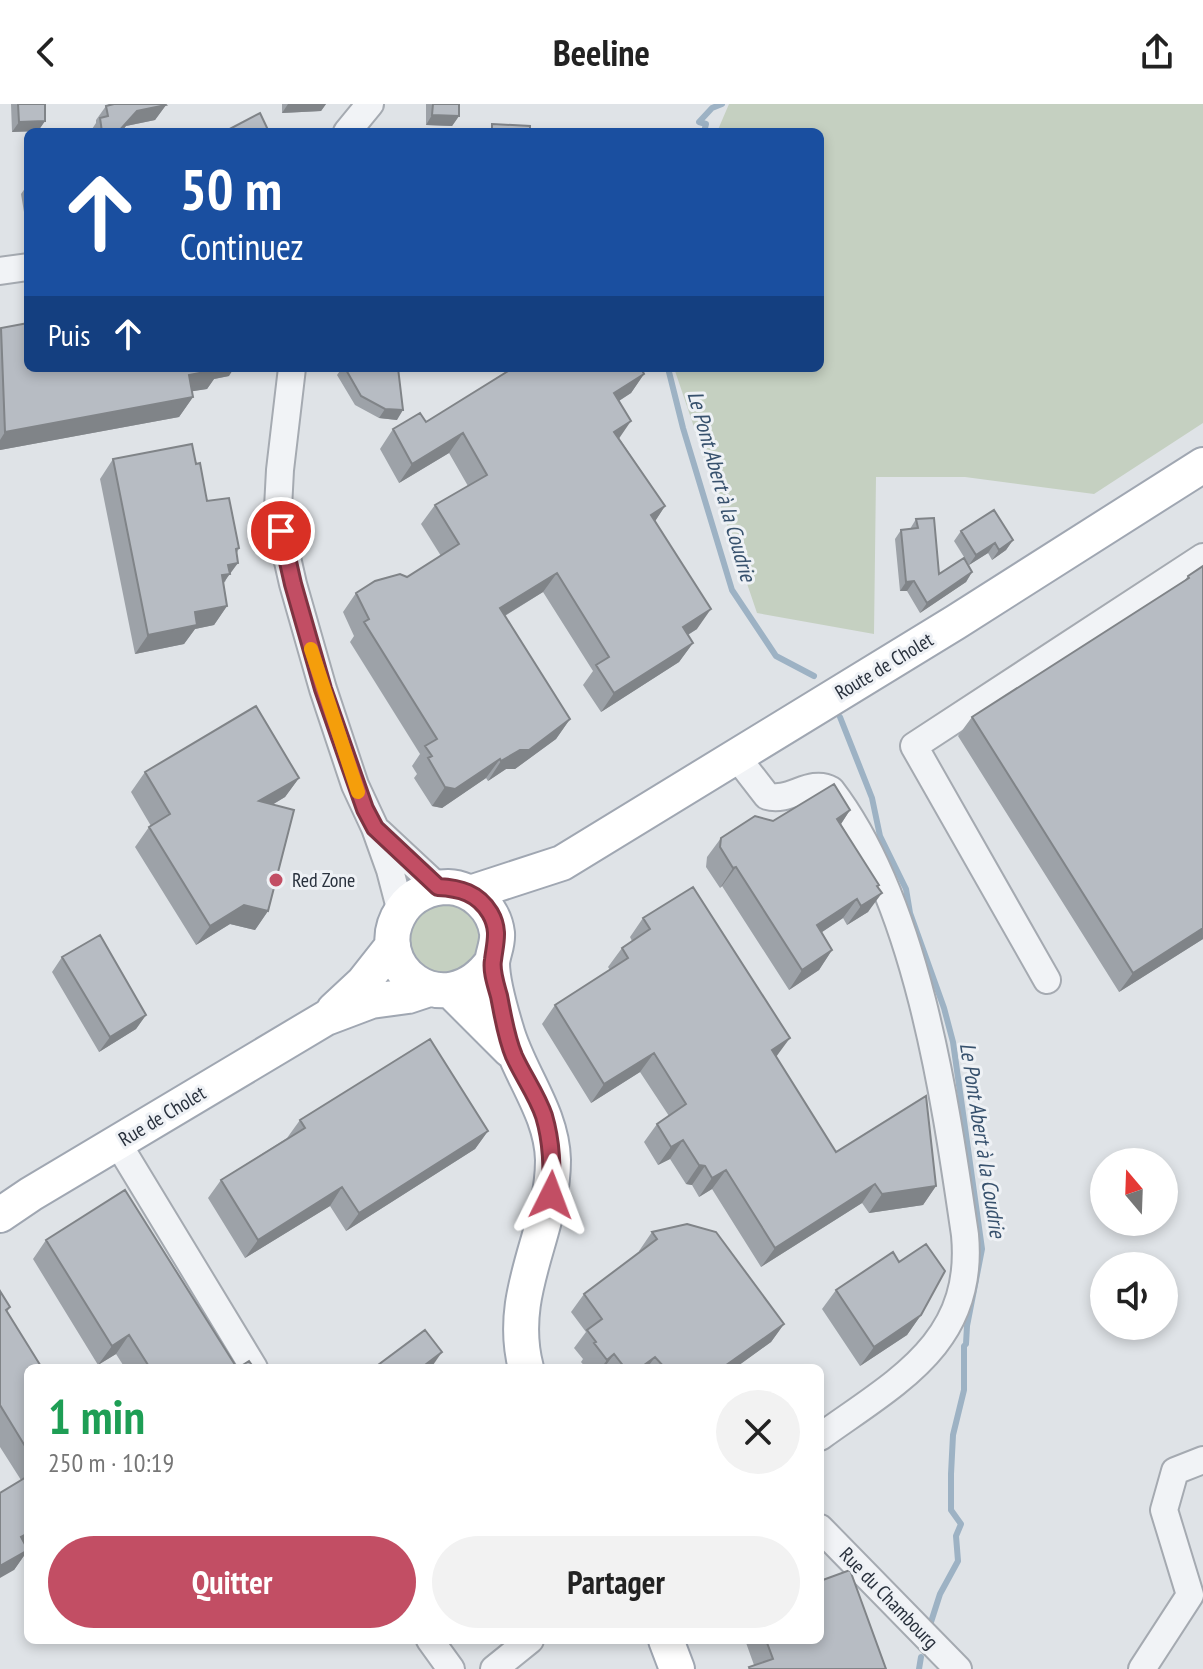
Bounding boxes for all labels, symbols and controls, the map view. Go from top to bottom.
text: Beeline [553,29,650,76]
icon: back [24,30,68,74]
icon: share [1135,30,1179,74]
text: 50 m [180,153,282,225]
icon: ahead [48,160,152,264]
text: Continuez [180,223,304,270]
icon: ahead [106,312,150,356]
text: Puis [48,315,90,354]
water label: Le Pont Abert à la Coudrie [681,388,763,586]
pin [247,497,315,565]
icon: arrive [259,509,303,553]
street label: Route de Cholet [830,626,938,706]
place label: Red Zone [292,867,355,893]
marker: Red Zone [267,871,285,889]
water label: Le Pont Abert à la Coudrie [954,1041,1013,1241]
street label: Rue de Cholet [114,1080,211,1152]
north arrow [1090,1148,1178,1236]
map controls [1090,1148,1178,1340]
position arrow [509,1153,593,1237]
button: sound [1090,1252,1178,1340]
text: 1 min [48,1385,145,1447]
button: close [716,1390,800,1474]
text: 250 m · 10:19 [48,1446,174,1479]
button: Quitter [48,1536,416,1628]
button: Partager [432,1536,800,1628]
street label: Rue du Chambourg [834,1542,944,1654]

